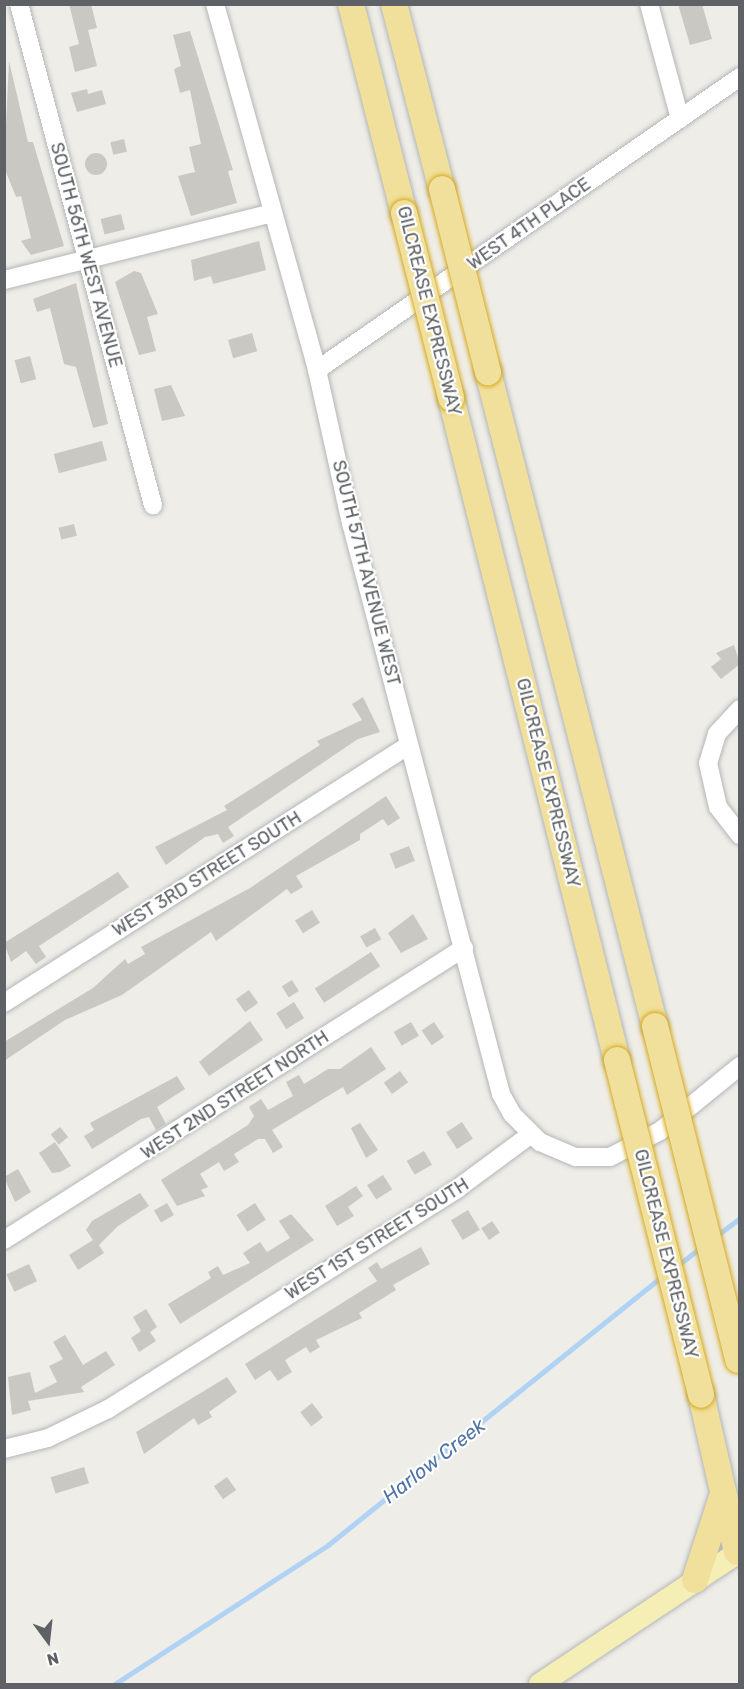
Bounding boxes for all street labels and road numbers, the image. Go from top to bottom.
street label: SOUTH 56TH WEST AVENUE [45,140,127,370]
street label: WEST 4TH PLACE [463,173,595,275]
street label: GILCREASE EXPRESSWAY [392,204,466,418]
street label: SOUTH 57TH AVENUE WEST [327,458,405,688]
street label: GILCREASE EXPRESSWAY [511,676,585,890]
street label: WEST 3RD STREET SOUTH [108,807,306,941]
street label: WEST 2ND STREET NORTH [137,1026,333,1164]
street label: GILCREASE EXPRESSWAY [629,1147,703,1361]
street label: WEST 1ST STREET SOUTH [281,1173,473,1305]

